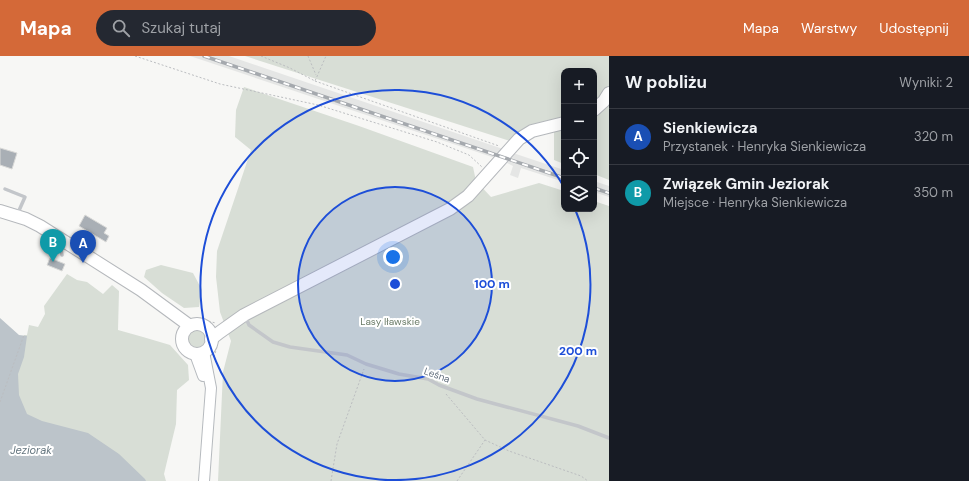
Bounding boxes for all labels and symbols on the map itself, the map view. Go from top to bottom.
pin: B [40,229,66,262]
pin: A [70,230,96,263]
your location [383,247,403,267]
text: 100 m [474,276,510,292]
centre of rings [388,277,402,291]
park label: Lasy Iławskie [360,315,420,328]
text: 200 m [559,343,597,359]
street label: Leśna [422,364,452,386]
water label: Jeziorak [10,443,52,457]

